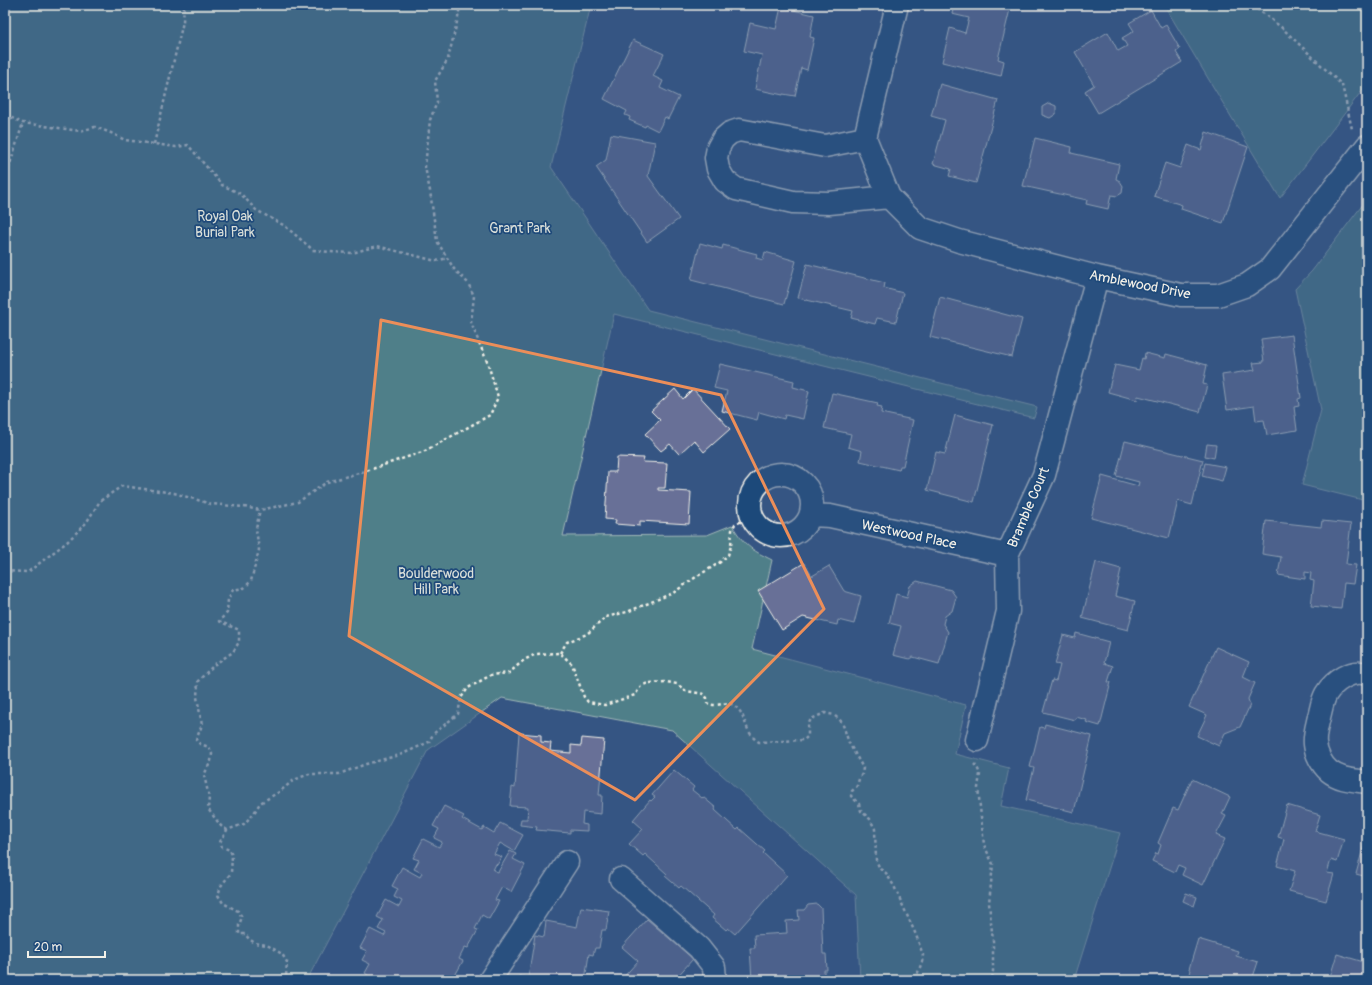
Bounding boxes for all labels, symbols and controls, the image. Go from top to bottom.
park label: Royal Oak Burial Park [195,208,255,241]
park label: Grant Park [489,220,551,237]
street label: Amblewood Drive [1088,266,1192,303]
street label: Bramble Court [1004,464,1053,550]
street label: Westwood Place [860,516,958,553]
park label: Boulderwood Hill Park [398,565,474,598]
scale bar [28,933,105,959]
text: 20 m [34,940,63,955]

